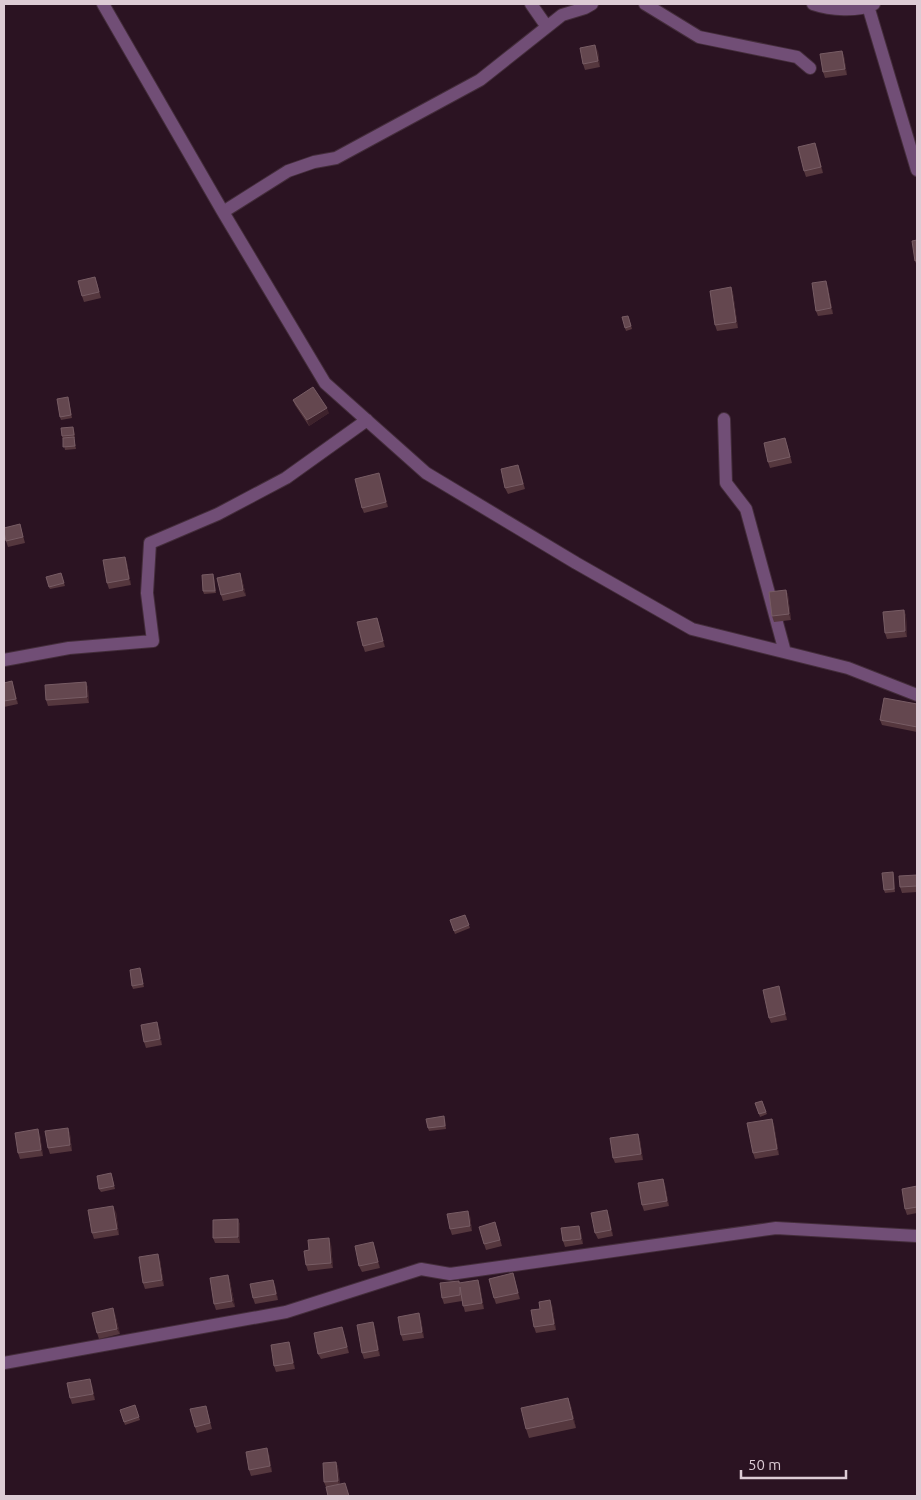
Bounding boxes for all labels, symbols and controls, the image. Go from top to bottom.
scale bar [741,1448,846,1480]
text: 50 m [748,1456,781,1473]

